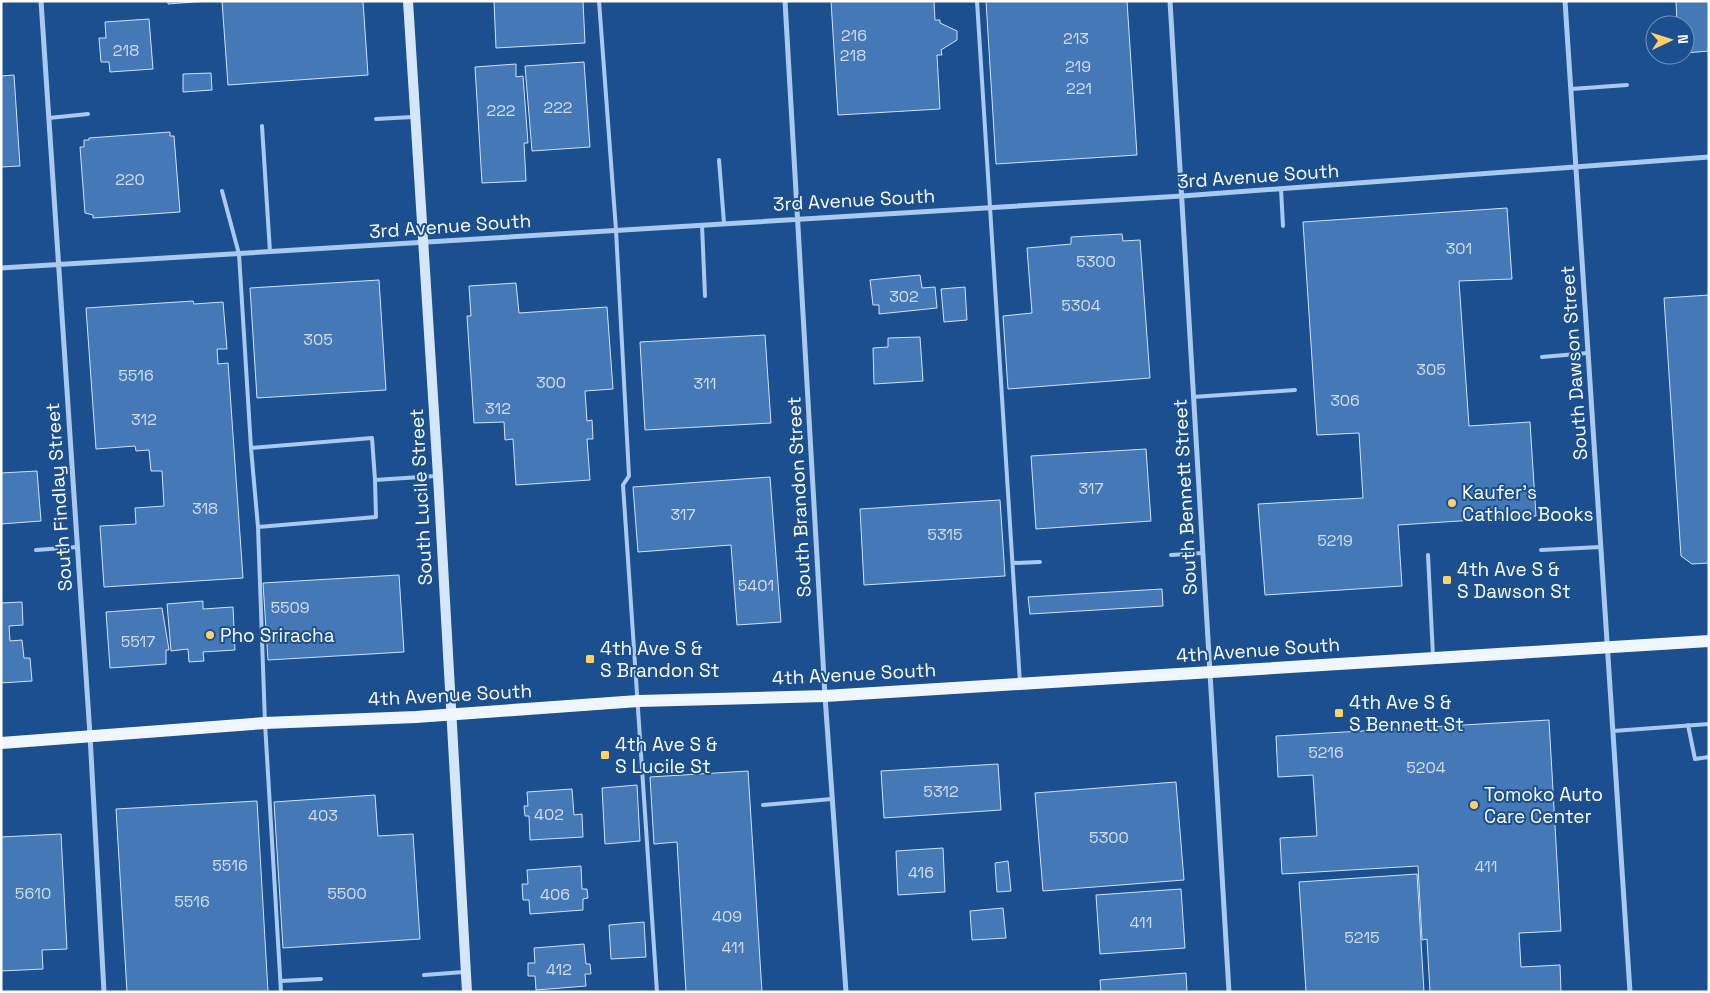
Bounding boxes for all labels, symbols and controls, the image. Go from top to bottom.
north arrow [1645,15,1695,65]
house number: 216 [841,25,867,46]
house number: 213 [1063,28,1089,49]
text: N [1674,34,1692,44]
house number: 218 [113,40,139,61]
house number: 218 [840,45,866,66]
house number: 219 [1065,56,1091,77]
house number: 221 [1066,78,1092,99]
house number: 222 [544,97,572,118]
house number: 222 [487,100,515,121]
street label: 3rd Avenue South [1176,158,1340,194]
house number: 220 [115,169,145,190]
street label: 3rd Avenue South [772,183,936,217]
street label: 3rd Avenue South [368,208,532,244]
house number: 301 [1446,238,1472,259]
house number: 5300 [1076,251,1116,272]
street label: South Dawson Street [1555,265,1593,461]
house number: 302 [889,286,919,307]
house number: 5304 [1061,295,1101,316]
house number: 305 [303,329,333,350]
house number: 305 [1416,359,1446,380]
house number: 5516 [118,365,154,386]
house number: 300 [536,372,566,393]
house number: 311 [694,373,716,394]
house number: 306 [1330,390,1360,411]
street label: South Brandon Street [781,396,817,598]
house number: 312 [485,398,511,419]
street label: South Bennett Street [1167,398,1203,596]
street label: South Findlay Street [40,402,78,592]
street label: South Lucile Street [404,408,438,586]
house number: 312 [131,409,157,430]
house number: 317 [1078,478,1104,499]
place label: Kaufer's Cathloc Books [1462,480,1594,527]
marker: Kaufer's Cathloc Books [1446,497,1458,509]
house number: 318 [192,498,218,519]
house number: 317 [670,504,696,525]
house number: 5315 [927,524,963,545]
house number: 5219 [1317,530,1353,551]
place label: 4th Ave S & S Dawson St [1457,557,1571,604]
marker: 4th Ave S & S Dawson St [1441,574,1453,586]
house number: 5401 [738,575,774,596]
house number: 5509 [270,597,310,618]
place label: Pho Sriracha [220,623,335,648]
marker: Pho Sriracha [204,629,216,641]
house number: 5517 [121,631,155,652]
street label: 4th Avenue South [1175,632,1341,668]
place label: 4th Ave S & S Brandon St [600,636,719,683]
marker: 4th Ave S & S Brandon St [584,653,596,665]
street label: 4th Avenue South [771,657,937,691]
street label: 4th Avenue South [367,678,533,712]
place label: 4th Ave S & S Bennett St [1349,690,1464,737]
marker: 4th Ave S & S Bennett St [1333,707,1345,719]
place label: 4th Ave S & S Lucile St [615,732,718,779]
house number: 5216 [1308,742,1344,763]
marker: 4th Ave S & S Lucile St [599,749,611,761]
house number: 5204 [1406,757,1446,778]
house number: 5312 [923,781,959,802]
place label: Tomoko Auto Care Center [1484,782,1603,829]
marker: Tomoko Auto Care Center [1468,799,1480,811]
house number: 402 [534,804,564,825]
house number: 403 [308,805,338,826]
house number: 5300 [1089,827,1129,848]
house number: 5516 [212,855,248,876]
house number: 411 [1475,856,1497,877]
house number: 416 [908,862,934,883]
house number: 5610 [15,883,51,904]
house number: 5500 [327,883,367,904]
house number: 406 [540,884,570,905]
house number: 5516 [174,891,210,912]
house number: 409 [712,906,742,927]
house number: 411 [1130,912,1152,933]
house number: 5215 [1344,927,1380,948]
house number: 411 [722,937,744,958]
house number: 412 [546,959,572,980]

